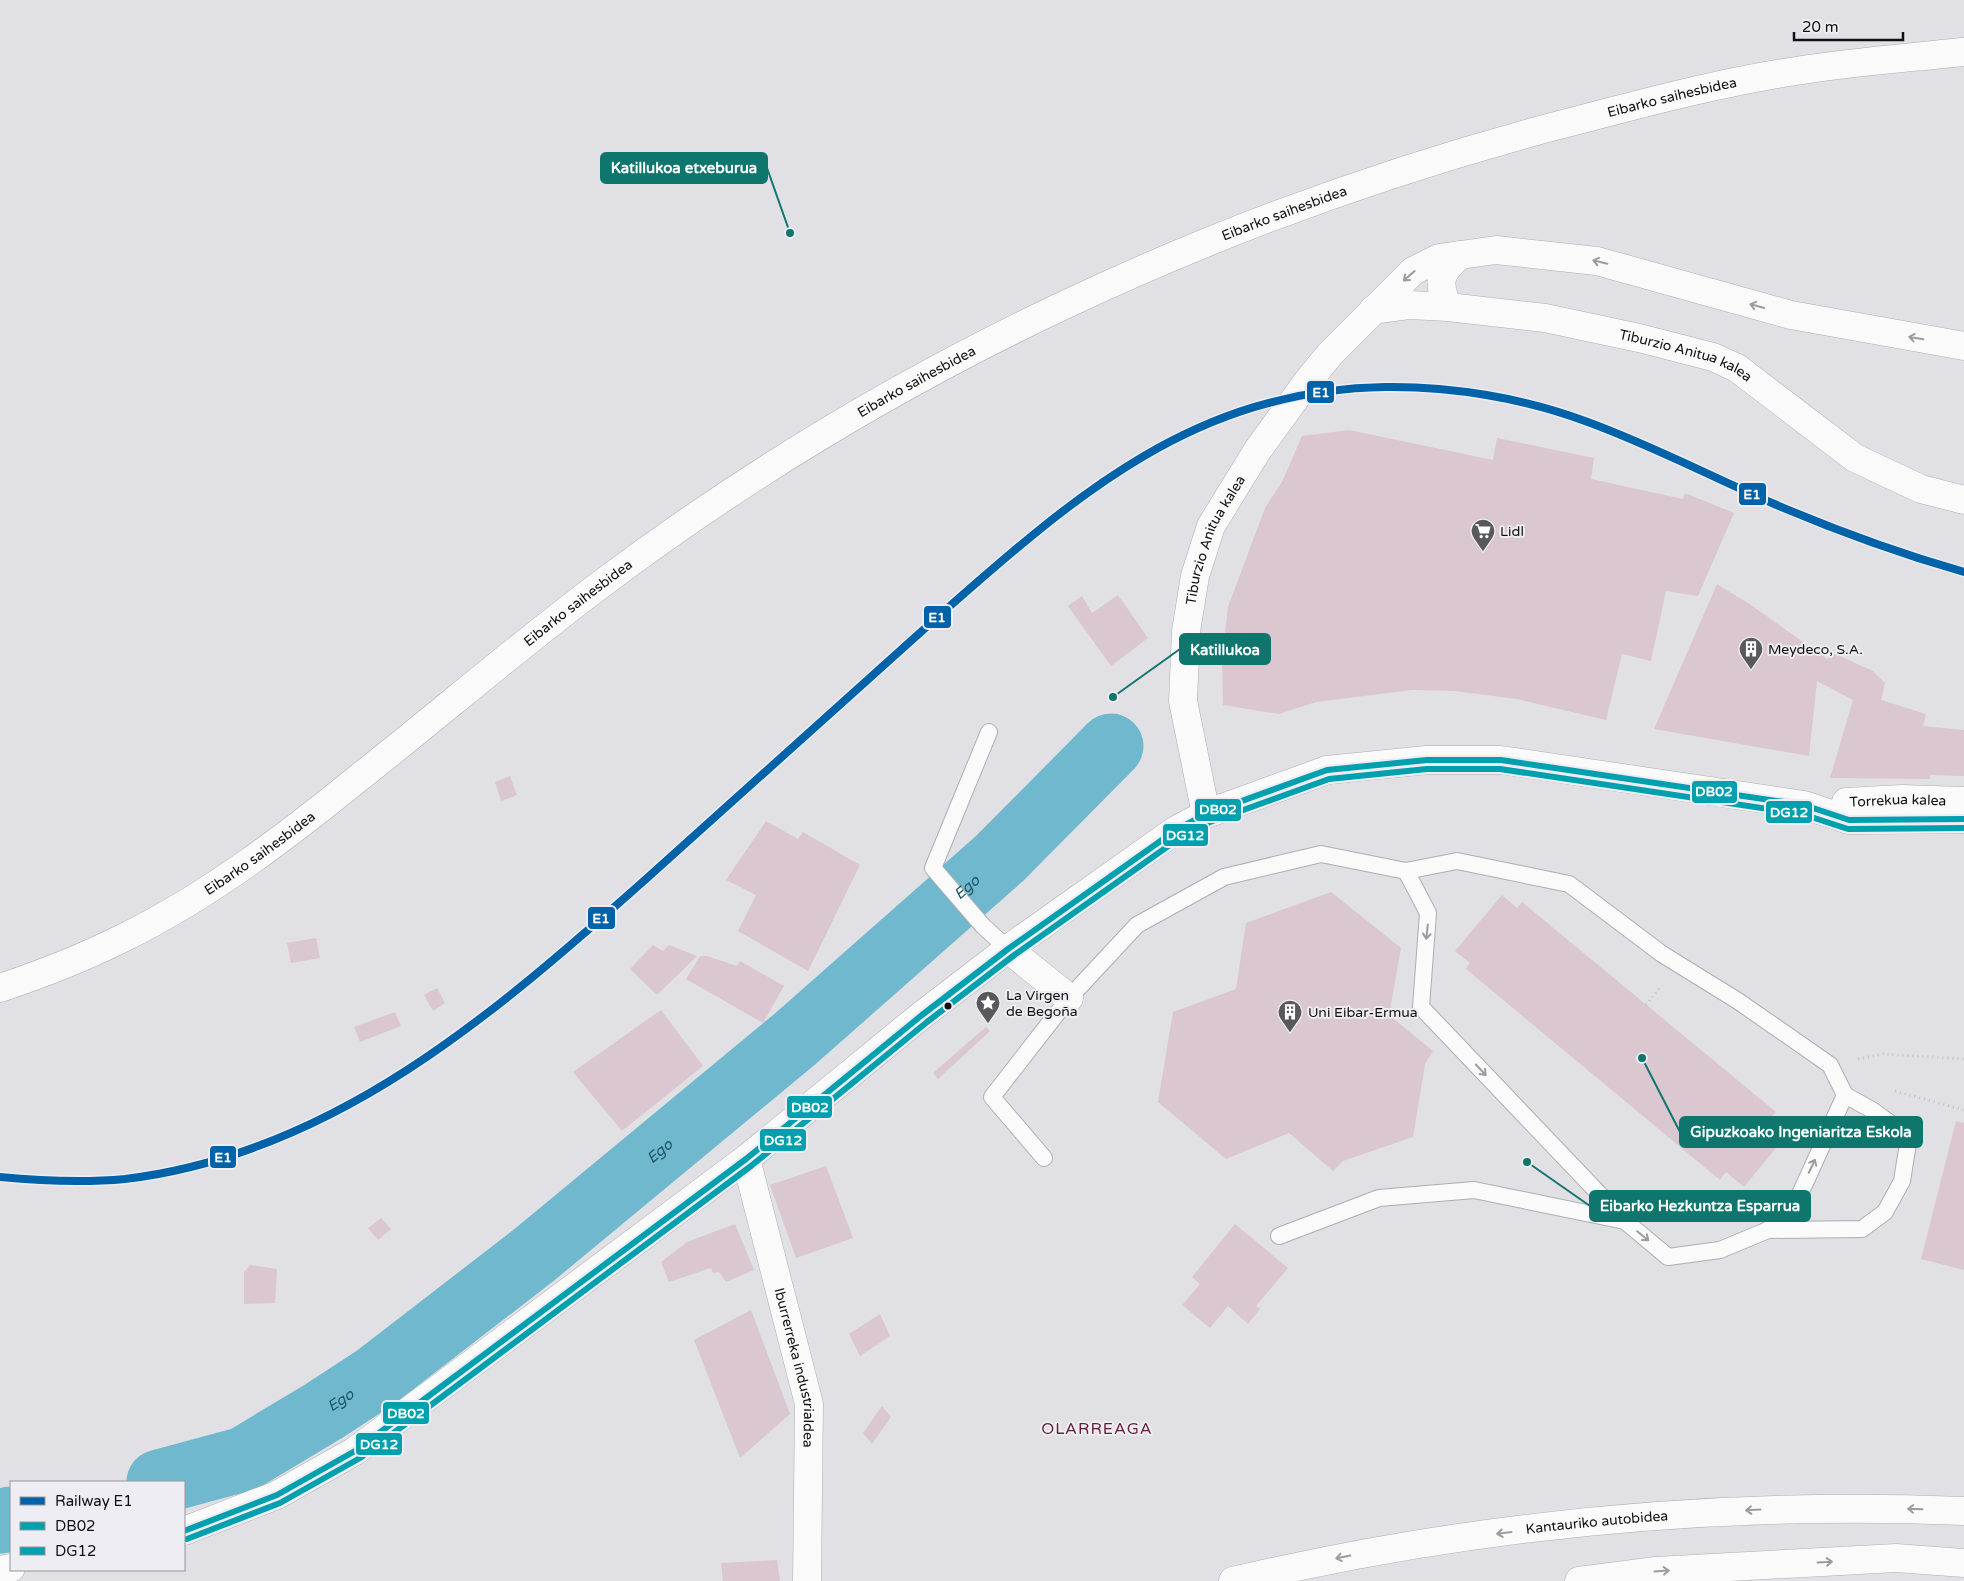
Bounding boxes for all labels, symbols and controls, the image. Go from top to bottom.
scale bar [1794,10,1903,42]
text: 20 m [1802,18,1839,36]
street label: Eibarko saihesbidea [1605,74,1738,121]
callout: Katillukoa etxeburua [601,153,767,183]
text: Katillukoa etxeburua [611,159,757,177]
street label: Eibarko saihesbidea [1219,182,1349,245]
one-way arrow [1593,257,1609,266]
one-way arrow [1403,270,1416,281]
one-way arrow [1749,300,1765,310]
street label: Tiburzio Anitua kalea [1618,326,1755,385]
one-way arrow [1908,332,1924,342]
street label: Eibarko saihesbidea [854,342,979,421]
line badge: E1 [1306,380,1335,404]
text: E1 [1312,384,1330,401]
street label: Tiburzio Anitua kalea [1182,472,1249,606]
line badge: E1 [1738,482,1767,506]
text: E1 [1743,486,1761,503]
supermarket icon: Lidl [1470,518,1496,552]
place label: Lidl [1500,523,1524,540]
street label: Eibarko saihesbidea [520,556,636,650]
line badge: E1 [923,605,952,629]
text: E1 [928,609,946,626]
callout: Katillukoa [1180,634,1270,664]
building icon: Meydeco, S.A. [1738,636,1764,670]
text: Katillukoa [1190,641,1260,659]
place label: Meydeco, S.A. [1768,641,1863,658]
line badge: DB02 [1691,780,1738,804]
text: DB02 [1695,783,1733,800]
street label: Torrekua kalea [1849,791,1947,811]
line badge: DB02 [1194,798,1242,822]
line badge: DG12 [1765,800,1813,824]
text: DB02 [1199,801,1237,818]
text: DG12 [1770,804,1809,821]
street label: Eibarko saihesbidea [201,808,319,899]
line badge: DG12 [1162,823,1209,847]
text: DG12 [1166,827,1205,844]
water label: Ego [950,871,984,903]
line badge: E1 [587,906,616,930]
text: E1 [592,910,610,927]
one-way arrow [1422,923,1431,939]
place label: La Virgen de Begoña [1006,987,1078,1020]
place icon: La Virgen de Begoña [975,990,1001,1024]
building icon: Uni Eibar-Ermua [1277,999,1303,1033]
unlabelled marker [943,1001,953,1011]
place label: Uni Eibar-Ermua [1308,1004,1418,1021]
one-way arrow [1475,1064,1487,1076]
line badge: DB02 [786,1095,833,1119]
text: DB02 [791,1099,829,1116]
callout: Gipuzkoako Ingeniaritza Eskola [1680,1117,1922,1147]
text: Gipuzkoako Ingeniaritza Eskola [1690,1123,1912,1142]
line badge: DG12 [759,1128,807,1152]
text: DG12 [764,1132,803,1149]
water label: Ego [643,1135,677,1167]
line badge: E1 [209,1145,237,1169]
text: E1 [214,1149,232,1166]
one-way arrow [1808,1159,1818,1174]
callout: Eibarko Hezkuntza Esparrua [1590,1191,1810,1221]
text: Eibarko Hezkuntza Esparrua [1600,1197,1800,1216]
one-way arrow [1637,1231,1650,1242]
street label: Iburrerreka industrialdea [770,1286,817,1448]
water label: Ego [324,1385,358,1415]
line badge: DB02 [382,1401,430,1425]
text: DB02 [387,1405,425,1422]
district label: OLARREAGA [1041,1419,1153,1439]
line badge: DG12 [355,1432,403,1456]
text: DG12 [360,1436,399,1453]
legend [10,1481,185,1571]
text: Railway E1 [55,1492,133,1510]
one-way arrow [1908,1504,1924,1514]
one-way arrow [1745,1506,1761,1515]
street label: Kantauriko autobidea [1525,1507,1669,1538]
text: DB02 [55,1517,96,1535]
one-way arrow [1496,1528,1512,1538]
text: DG12 [55,1542,96,1560]
one-way arrow [1336,1553,1352,1562]
one-way arrow [1816,1557,1832,1566]
one-way arrow [1654,1567,1670,1576]

